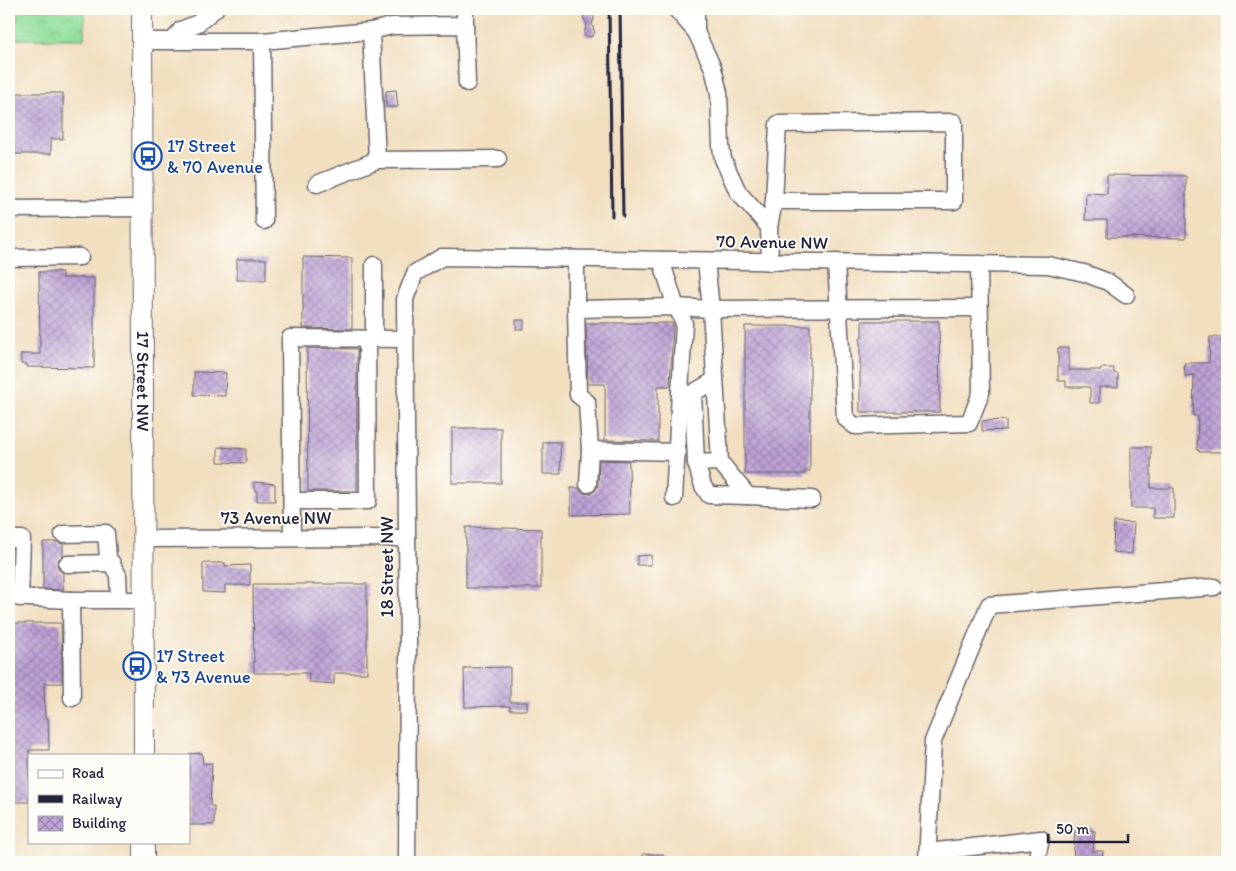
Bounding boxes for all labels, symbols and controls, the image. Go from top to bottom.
place label: 17 Street & 70 Avenue [167,135,263,178]
bus stop icon: 17 Street & 70 Avenue [133,141,163,171]
street label: 70 Avenue NW [716,230,828,254]
street label: 17 Street NW [132,331,154,431]
street label: 73 Avenue NW [221,507,331,529]
street label: 18 Street NW [376,516,398,618]
place label: 17 Street & 73 Avenue [156,645,251,688]
bus stop icon: 17 Street & 73 Avenue [122,651,152,681]
legend [28,754,190,844]
text: Road [72,764,105,782]
text: Railway [72,790,122,808]
scale bar [1048,811,1128,843]
text: Building [72,814,126,832]
text: 50 m [1056,820,1089,838]

